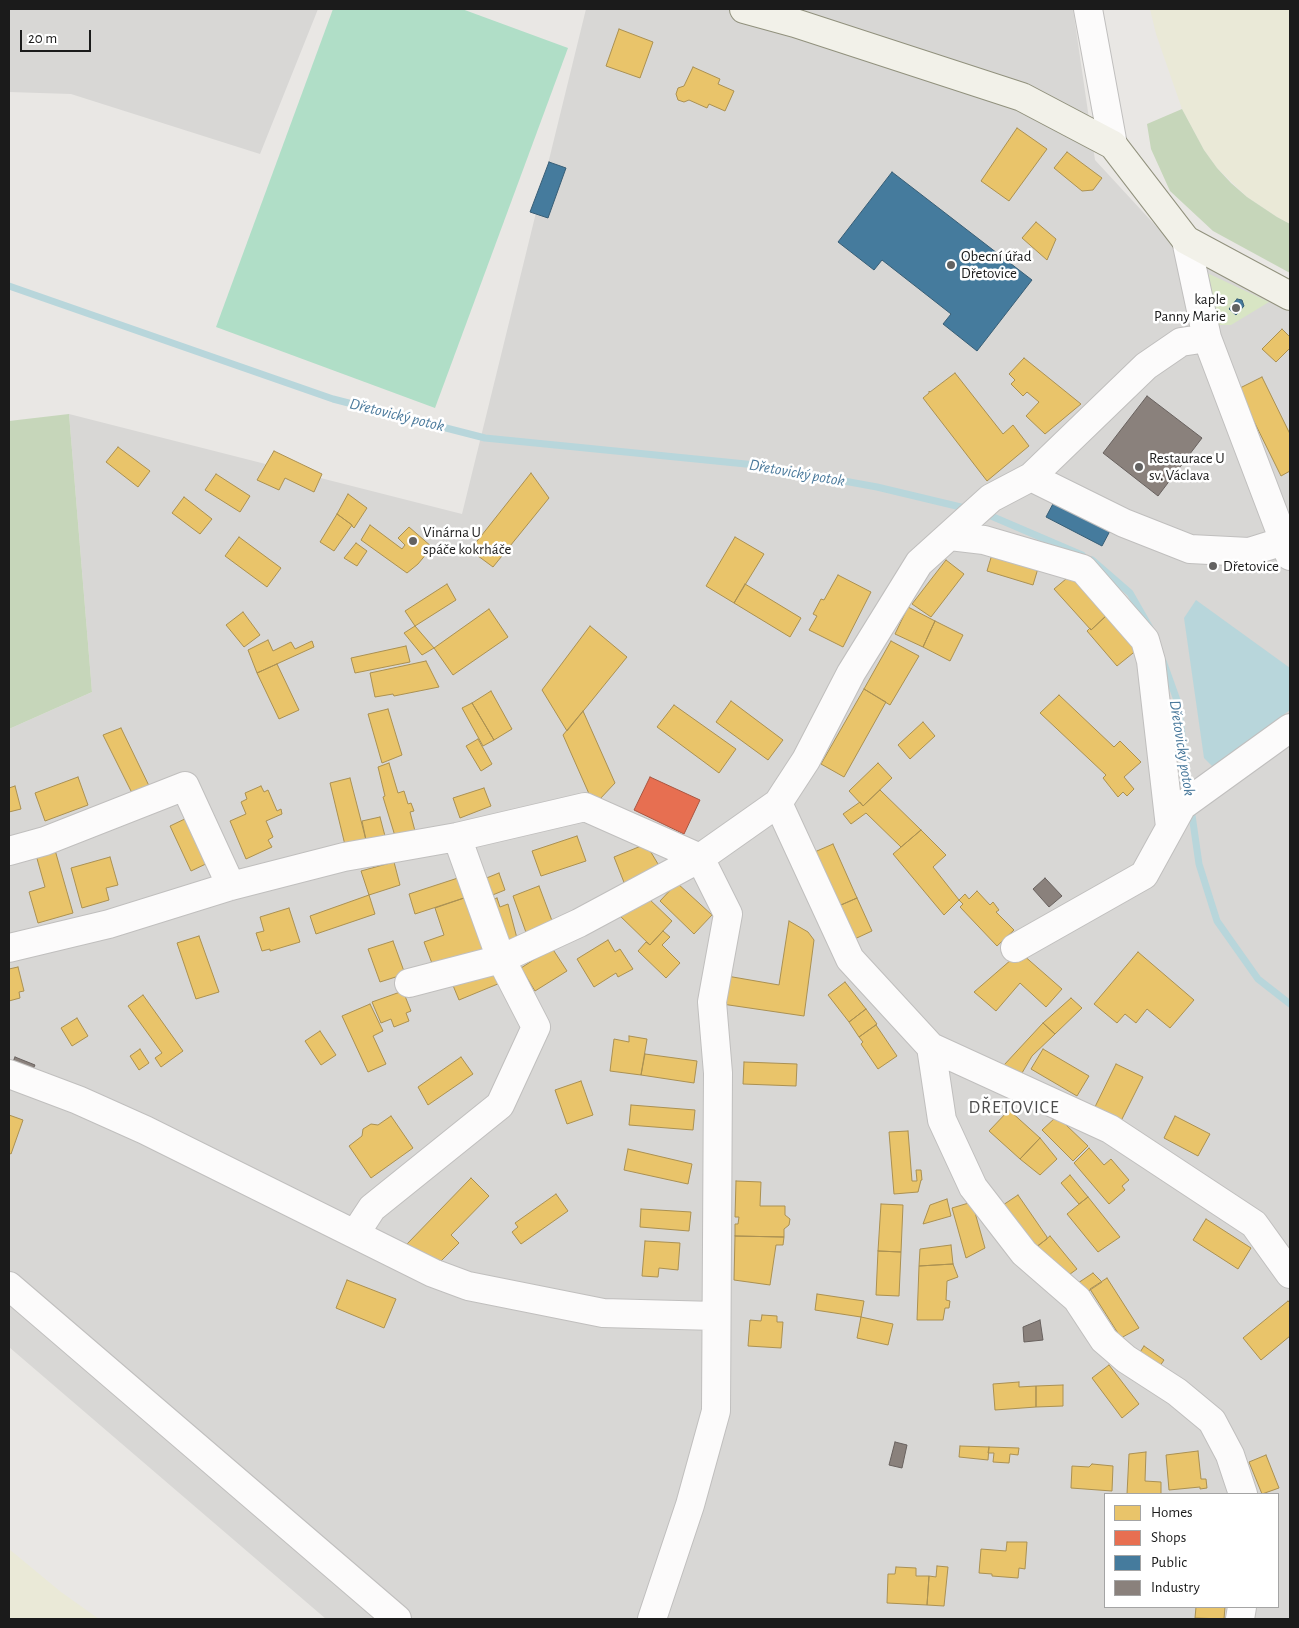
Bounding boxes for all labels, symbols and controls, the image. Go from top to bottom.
scale bar [22,20,94,52]
text: 20 m [28,31,57,46]
place label: Obecní úřad Dřetovice [961,247,1032,282]
marker: Obecní úřad Dřetovice [945,259,957,271]
place label: kaple Panny Marie [1154,290,1226,325]
marker: kaple Panny Marie [1230,302,1242,314]
water label: Dřetovický potok [348,394,446,436]
place label: Restaurace U sv. Václava [1149,449,1225,484]
water label: Dřetovický potok [748,455,846,491]
marker: Restaurace U sv. Václava [1133,461,1145,473]
place label: Vinárna U spáče kokrháče [423,523,511,558]
marker: Vinárna U spáče kokrháče [407,535,419,547]
place label: Dřetovice [1223,557,1279,575]
marker: Dřetovice [1207,560,1219,572]
water label: Dřetovický potok [1165,699,1199,797]
district label: DŘETOVICE [967,1097,1061,1119]
legend [1104,1493,1279,1608]
text: Homes [1151,1505,1193,1520]
text: Shops [1151,1530,1186,1545]
text: Public [1151,1555,1187,1570]
text: Industry [1151,1580,1200,1595]

